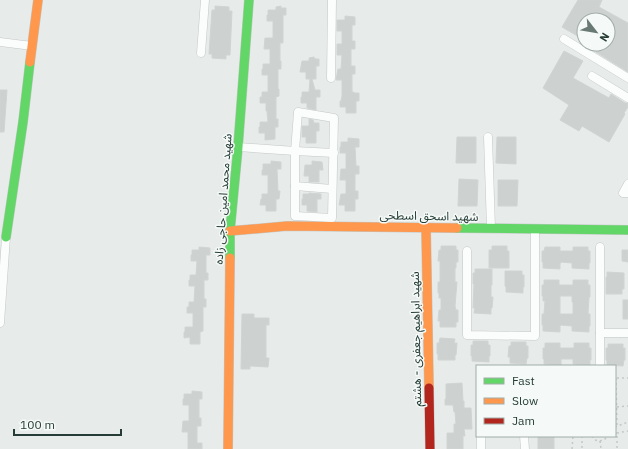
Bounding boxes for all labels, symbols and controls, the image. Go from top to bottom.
north arrow [576,12,616,52]
text: N [597,30,613,44]
street label: شهید محمد امین حاجی زاده [210,133,235,265]
street label: شهید اسحق اسطحی [379,207,479,225]
street label: شهید ابراهیم جعفری - هشتم [407,271,426,407]
legend [476,365,616,437]
text: Fast [512,373,535,388]
text: Slow [512,393,538,408]
scale bar [14,411,121,437]
text: Jam [512,413,535,428]
text: 100 m [20,417,55,432]

